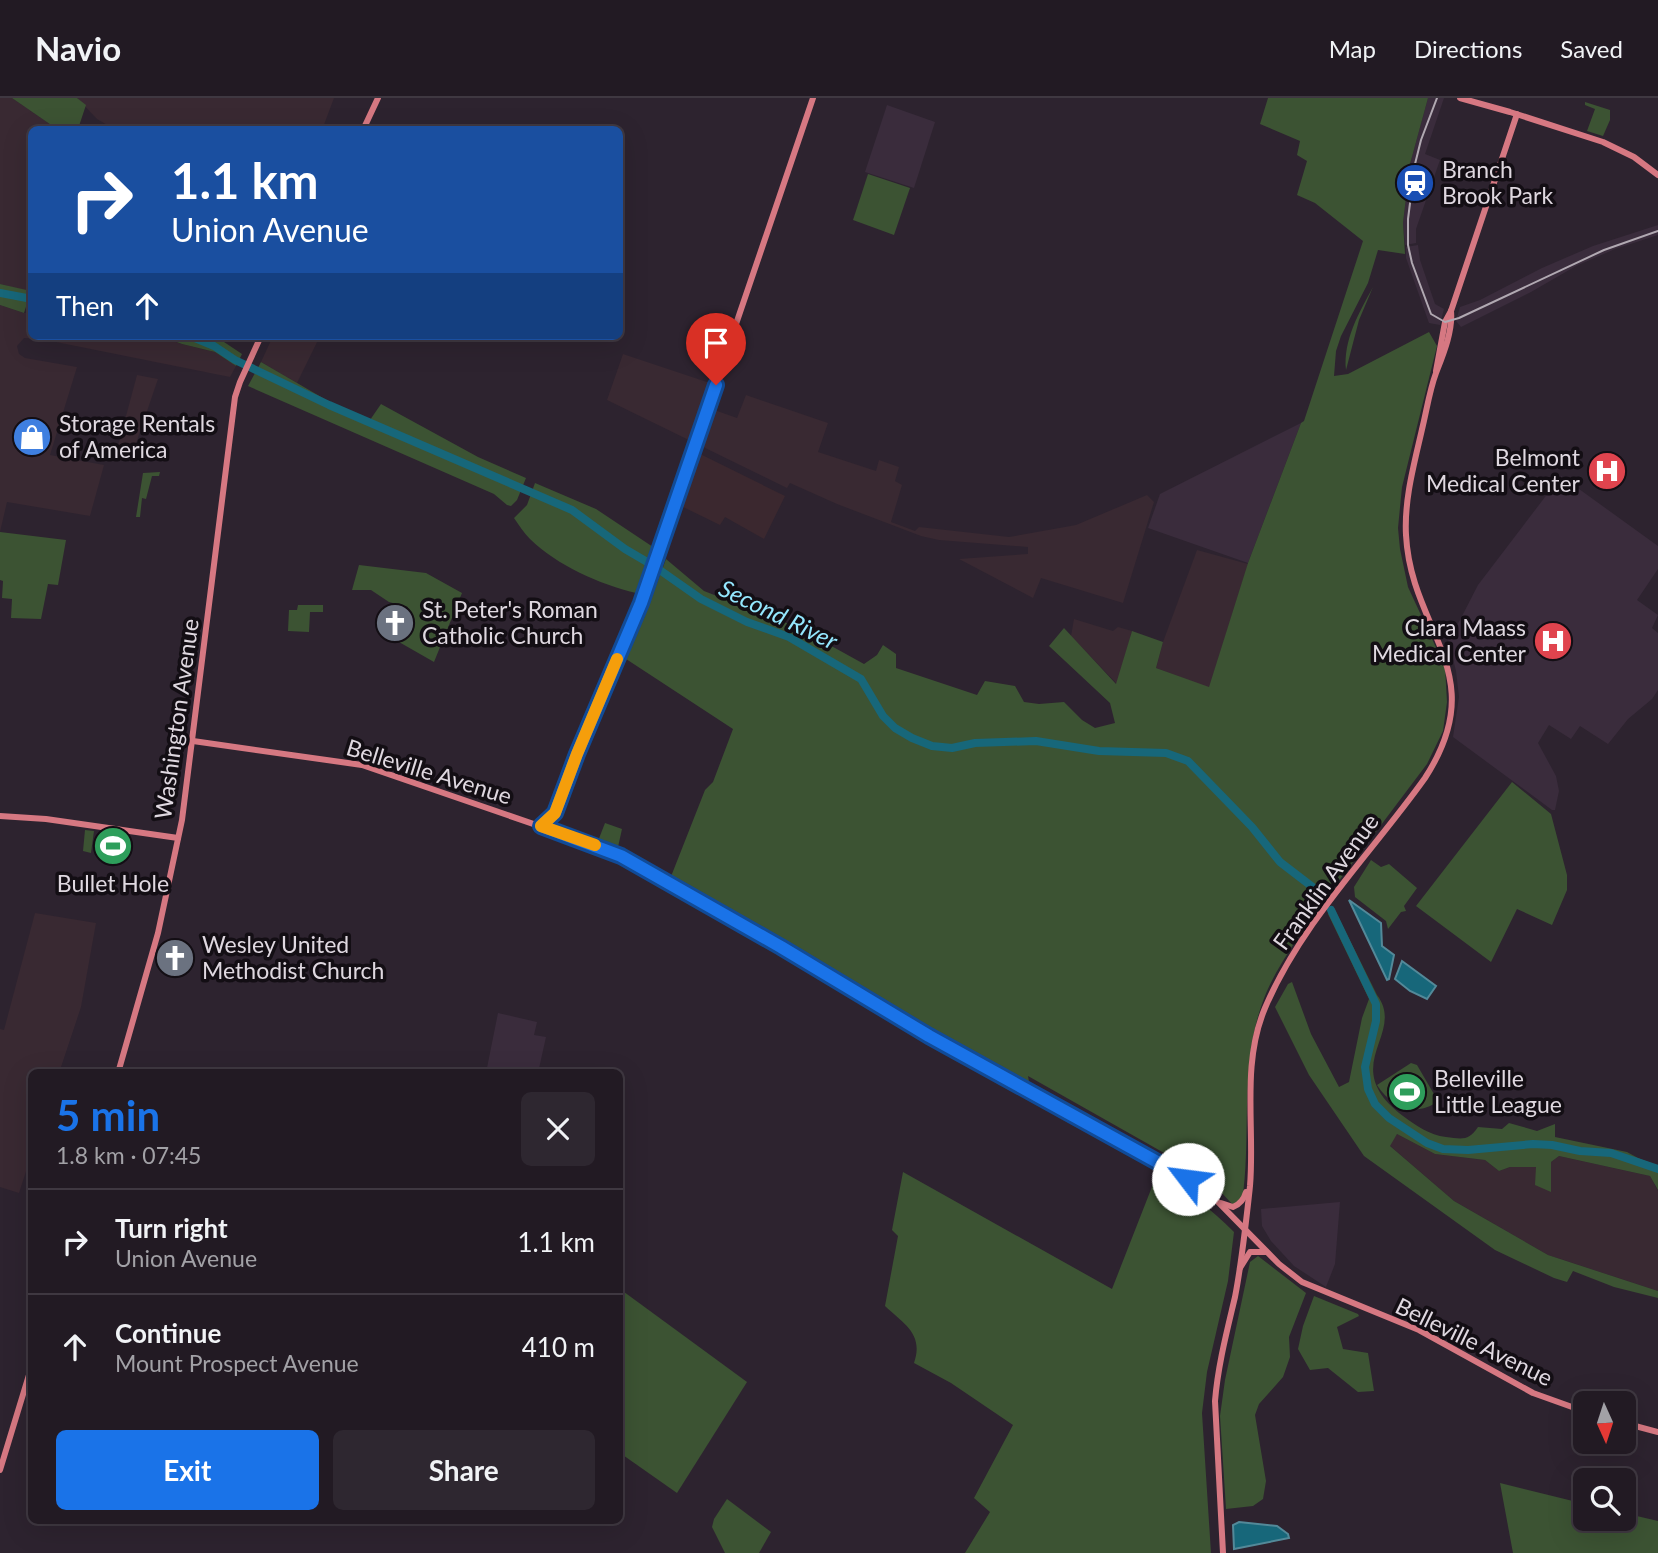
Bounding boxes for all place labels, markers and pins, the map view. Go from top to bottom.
place label: Branch Brook Park [1442,155,1553,209]
station icon: Branch Brook Park [1394,162,1436,204]
pin [686,313,746,385]
place label: Storage Rentals of America [59,409,215,463]
shop icon: Storage Rentals of America [11,416,53,458]
place label: Belmont Medical Center [1426,443,1581,497]
hospital icon: Belmont Medical Center [1586,450,1628,492]
place label: St. Peter's Roman Catholic Church [422,595,598,649]
church icon: St. Peter's Roman Catholic Church [374,602,416,644]
place label: Clara Maass Medical Center [1372,613,1527,667]
hospital icon: Clara Maass Medical Center [1532,620,1574,662]
sports icon: Bullet Hole [92,825,134,867]
place label: Bullet Hole [57,869,169,897]
place label: Wesley United Methodist Church [202,930,384,984]
church icon: Wesley United Methodist Church [154,937,196,979]
place label: Belleville Little League [1434,1064,1562,1118]
sports icon: Belleville Little League [1386,1071,1428,1113]

